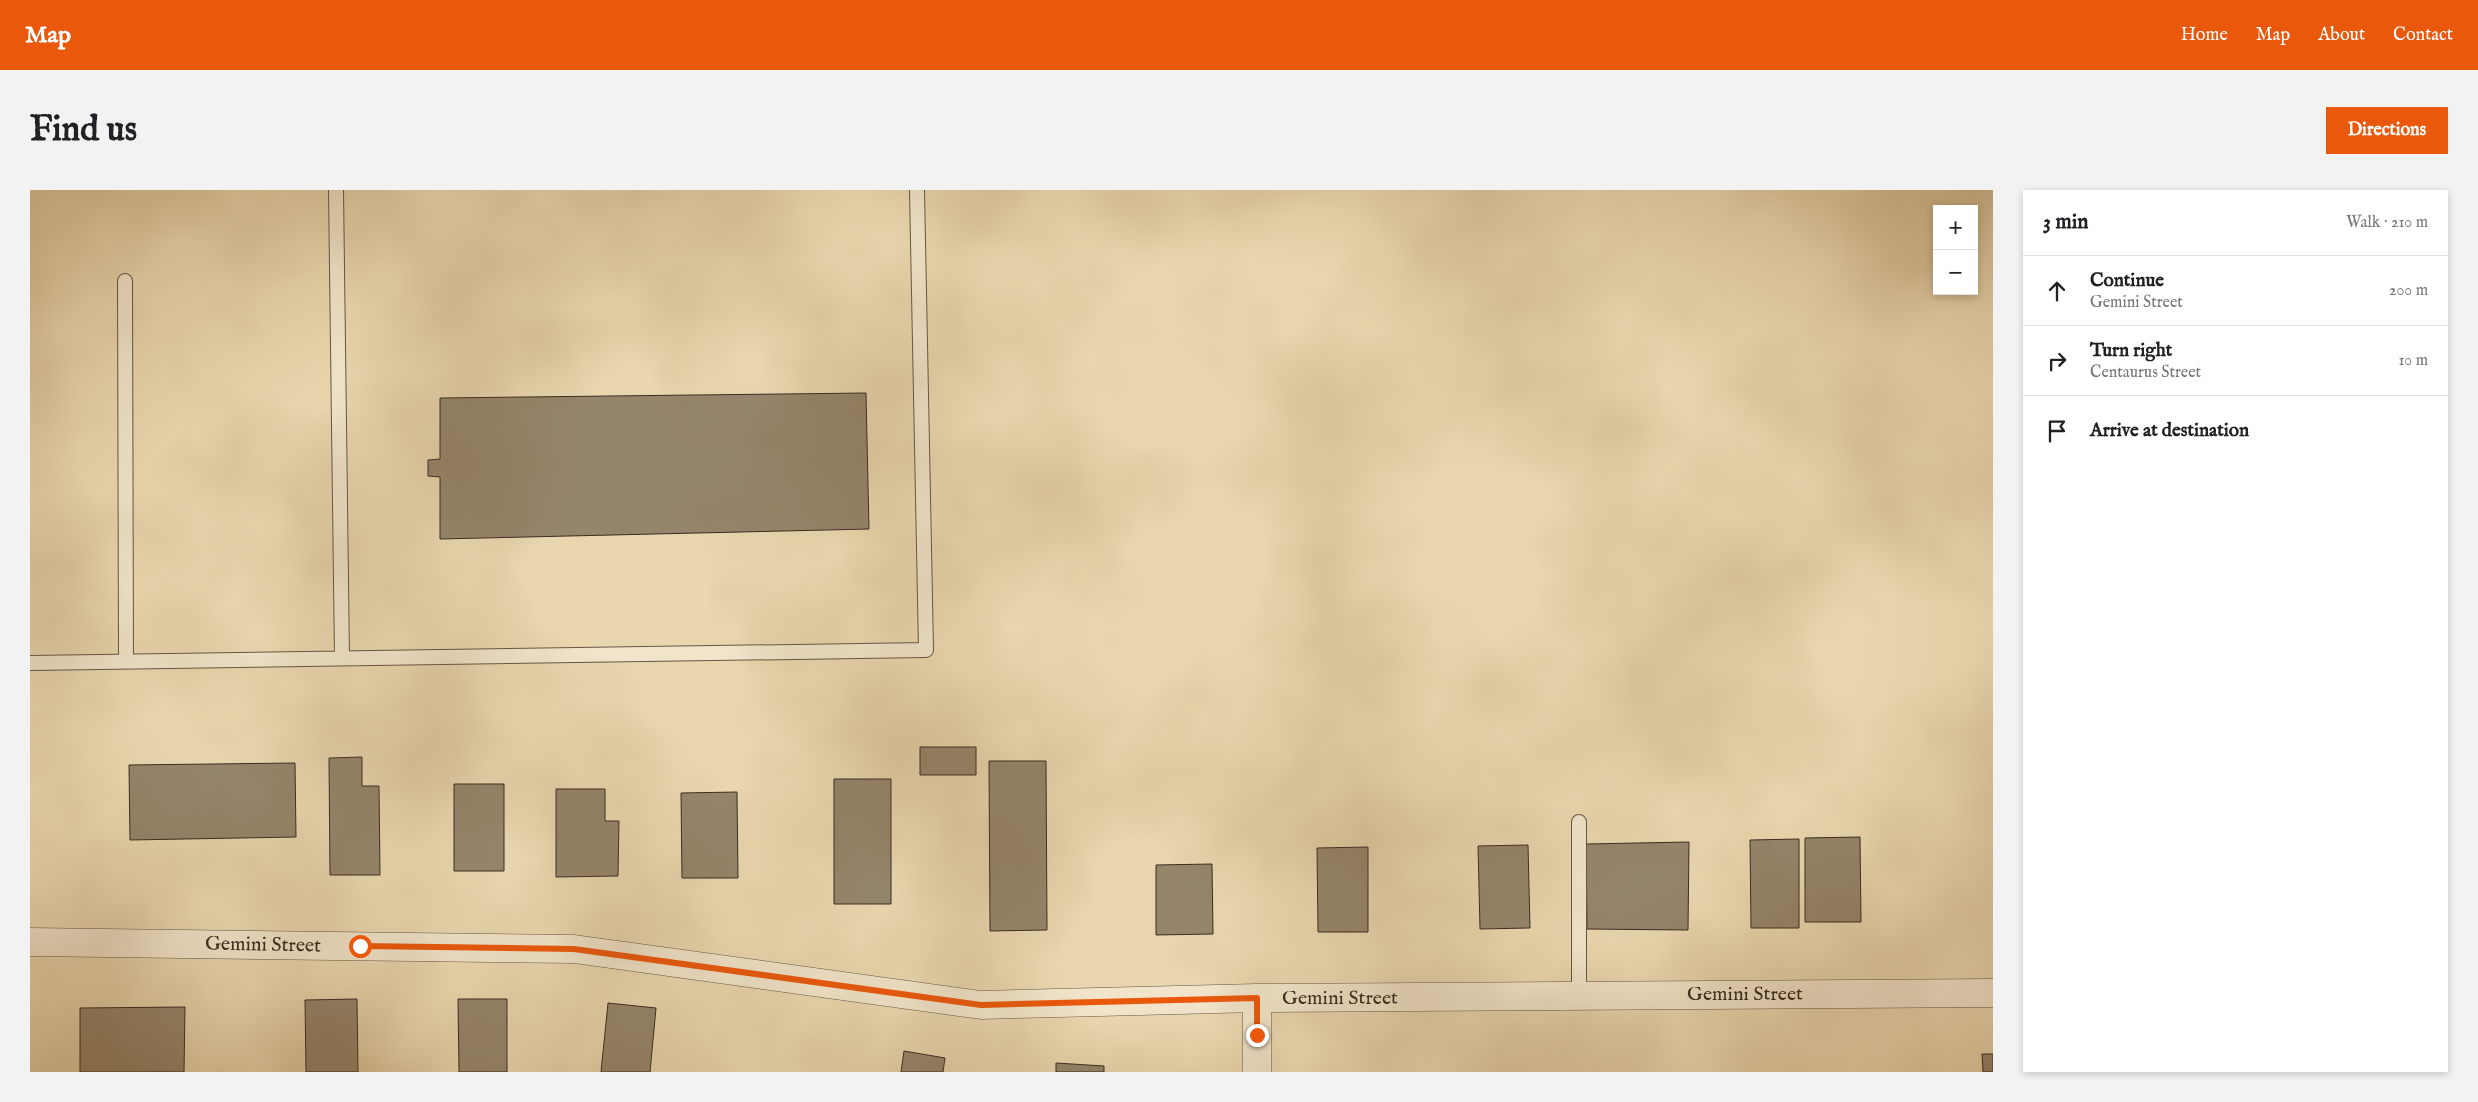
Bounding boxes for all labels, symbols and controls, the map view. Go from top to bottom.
text: Map [25,20,71,51]
text: Home [2181,24,2228,47]
text: Map [2256,24,2290,47]
text: About [2318,24,2365,47]
text: Contact [2393,24,2453,47]
button: Directions [2326,107,2448,154]
text: Find us [30,108,137,153]
map controls [1933,205,1978,295]
button: + [1933,205,1978,250]
text: 3 min [2043,209,2088,236]
text: Walk · 210 m [2346,213,2428,233]
button: − [1933,250,1978,295]
text: Continue [2090,269,2164,293]
icon: ahead [2043,277,2071,305]
text: 200 m [2389,281,2428,301]
text: Gemini Street [2090,293,2183,313]
text: Turn right [2090,339,2172,363]
icon: right [2043,347,2071,375]
text: 10 m [2398,351,2428,371]
text: Centaurus Street [2090,363,2201,383]
icon: arrive [2043,417,2071,445]
text: Arrive at destination [2090,419,2249,443]
street label: Gemini Street [205,931,321,959]
route start [349,935,372,958]
street label: Gemini Street [1687,982,1803,1007]
street label: Gemini Street [1282,986,1398,1011]
route end [1246,1024,1269,1047]

